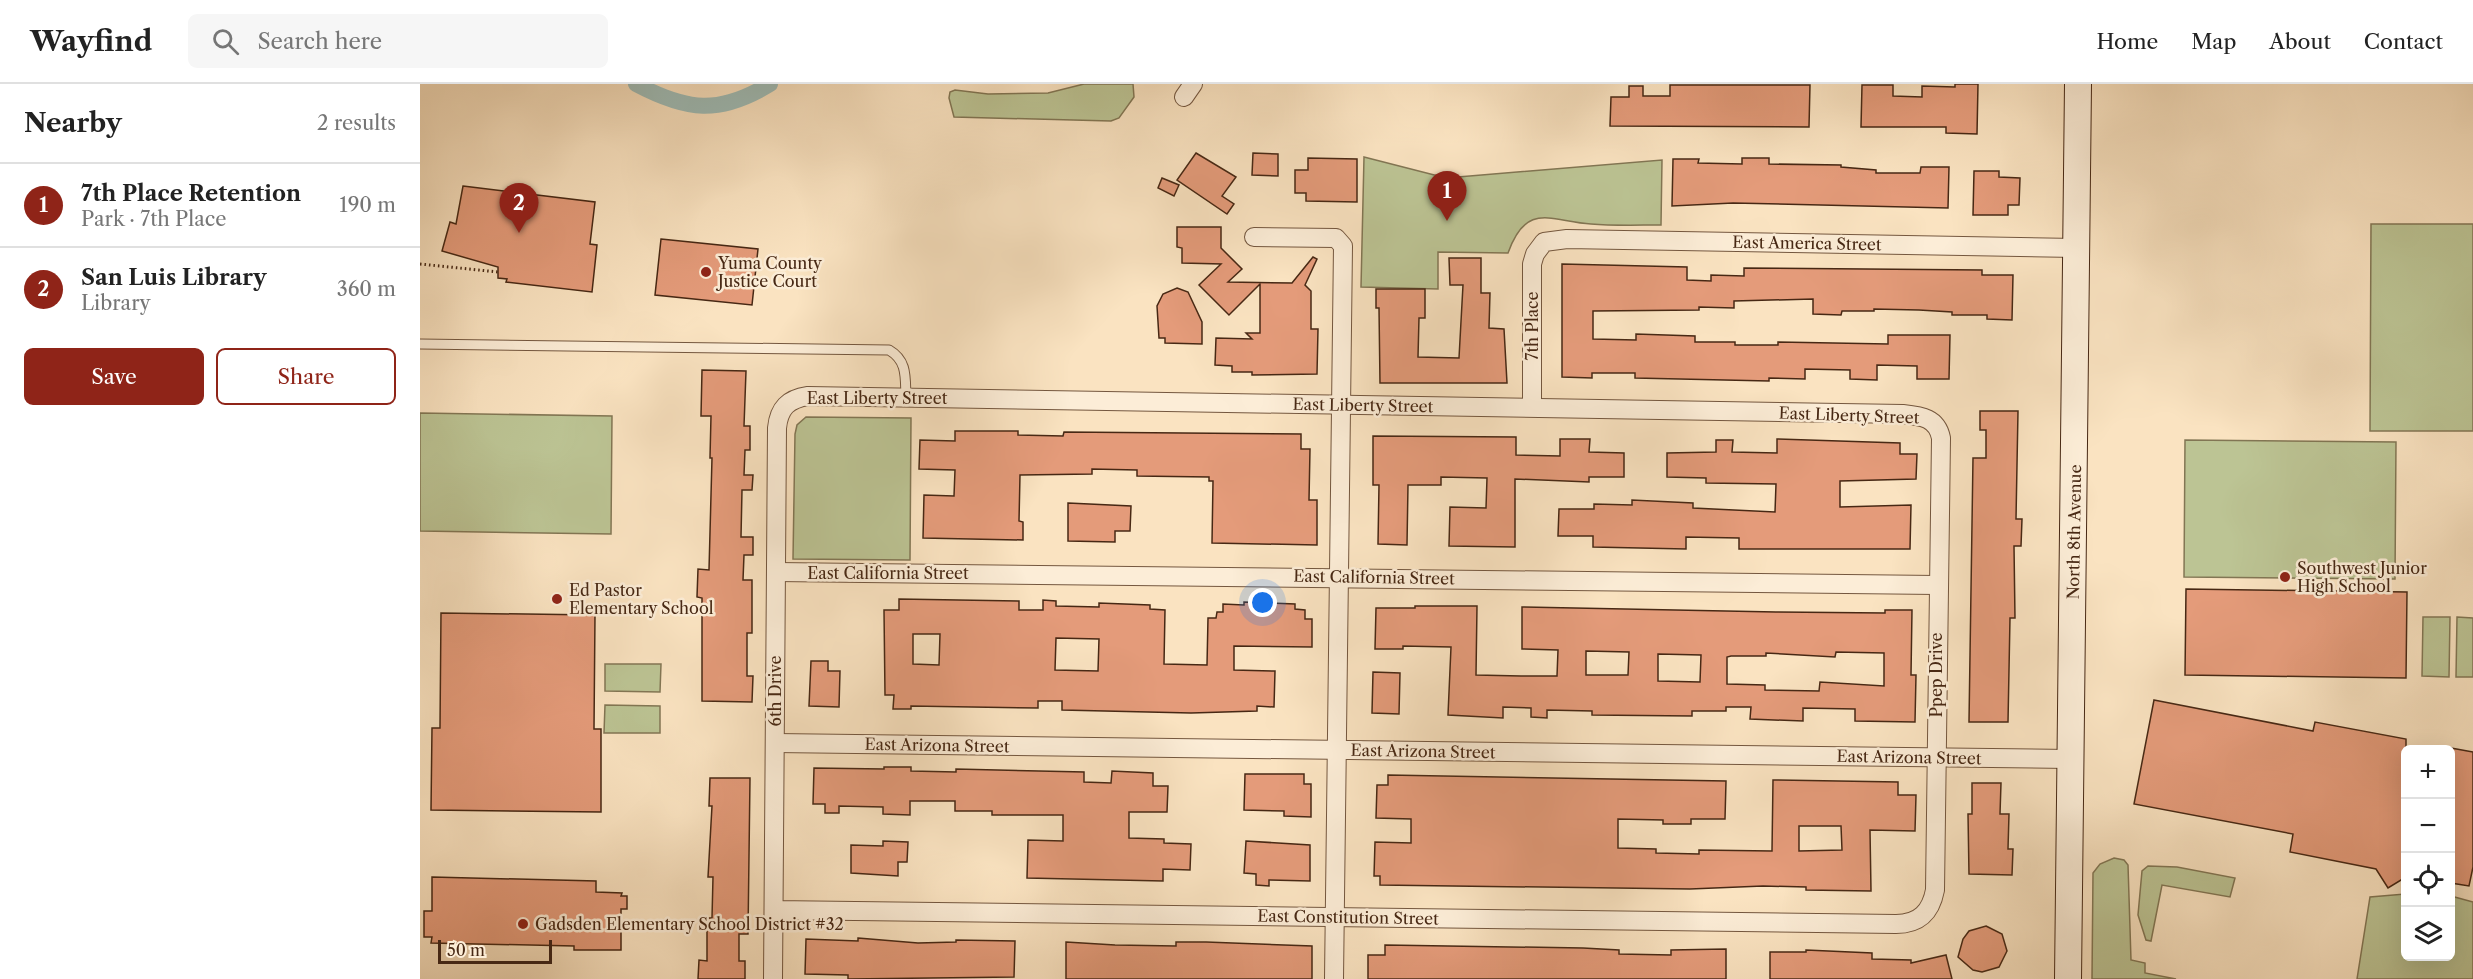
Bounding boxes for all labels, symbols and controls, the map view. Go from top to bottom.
search box [188,14,608,68]
text: Wayfind [30,24,152,58]
icon: search [209,25,242,58]
text: Search here [257,28,382,55]
text: Home [2097,29,2158,54]
text: Map [2191,29,2236,54]
text: About [2269,29,2331,54]
text: Contact [2364,29,2443,54]
text: Nearby [24,107,122,139]
text: 2 results [317,111,396,135]
pin: 1 [1428,172,1466,221]
text: 7th Place Retention [81,180,301,207]
pin: 2 [500,184,538,233]
text: 1 [39,193,48,217]
text: 190 m [339,193,396,217]
text: Park · 7th Place [81,207,227,231]
street label: East America Street [1732,232,1882,254]
place label: Yuma County Justice Court [715,253,823,291]
text: San Luis Library [81,264,267,291]
marker: Yuma County Justice Court [699,265,713,279]
text: 2 [38,277,49,301]
text: 360 m [337,277,396,301]
text: Library [81,291,151,315]
street label: 7th Place [1522,291,1542,360]
button: Save [24,348,204,405]
button: Share [216,348,396,405]
street label: East Liberty Street [807,388,948,408]
street label: East Liberty Street [1293,394,1434,416]
street label: East Liberty Street [1778,403,1920,427]
street label: North 8th Avenue [2063,464,2085,600]
place label: Southwest Junior High School [2297,558,2427,596]
street label: East California Street [807,563,969,583]
street label: East California Street [1293,566,1455,588]
marker: Southwest Junior High School [2278,570,2292,584]
place label: Ed Pastor Elementary School [569,580,714,618]
your location [1248,588,1277,617]
marker: Ed Pastor Elementary School [550,592,564,606]
street label: Ppep Drive [1926,632,1946,718]
street label: 6th Drive [765,656,785,726]
street label: East Arizona Street [864,734,1010,756]
street label: East Arizona Street [1350,740,1496,762]
map controls [2401,745,2455,961]
button: + [2401,745,2455,799]
street label: East Arizona Street [1836,746,1982,768]
button: − [2401,799,2455,853]
button: locate [2401,853,2455,907]
street label: East Constitution Street [1257,905,1439,929]
button: layers [2401,907,2455,961]
place label: Gadsden Elementary School District #32 [535,914,844,934]
marker: Gadsden Elementary School District #32 [516,917,530,931]
scale bar [438,937,552,964]
text: 50 m [447,940,485,960]

